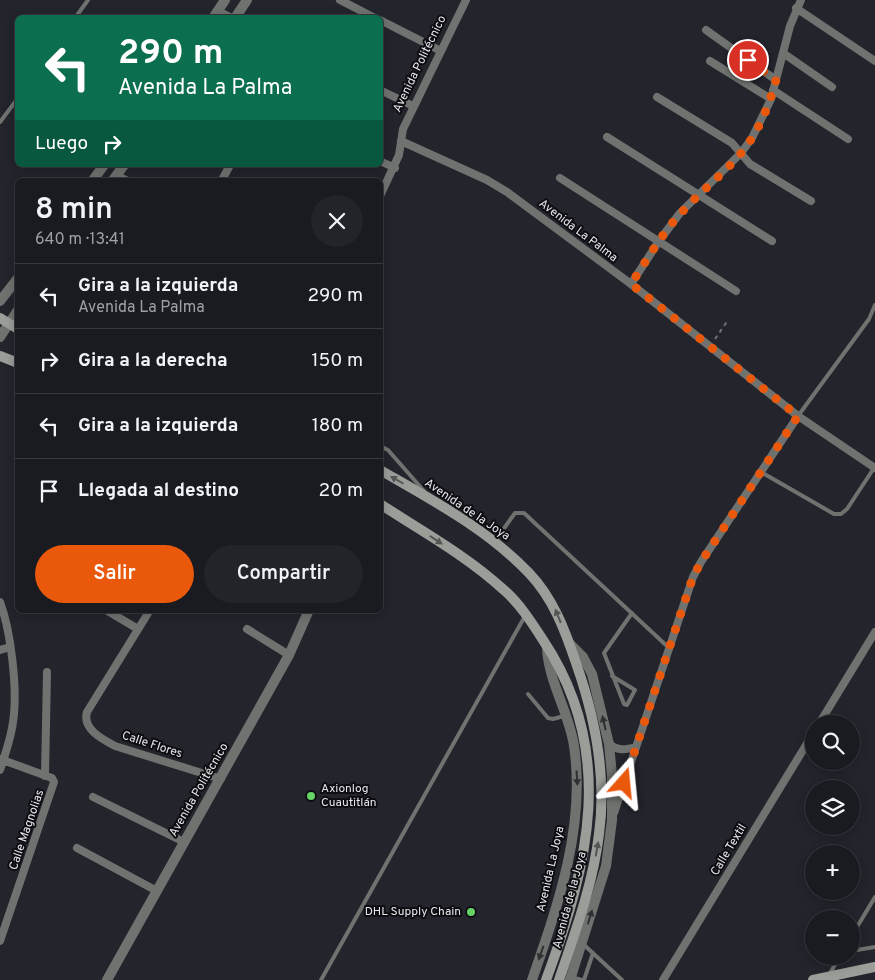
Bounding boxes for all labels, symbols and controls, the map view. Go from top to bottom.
street label: Avenida Politécnico [390,13,451,115]
text: 290 m [118,32,223,76]
icon: left [35,35,100,100]
pin [727,39,769,81]
icon: arrive [734,46,762,74]
text: Avenida La Palma [118,75,292,102]
icon: right [98,130,126,158]
text: Luego [35,132,88,156]
text: 8 min [35,192,113,229]
button: close [311,195,363,247]
street label: Avenida La Palma [535,196,621,266]
text: 640 m · 13:41 [35,230,125,250]
text: Gira a la izquierda [78,274,238,298]
icon: left [35,282,63,310]
text: 290 m [307,284,363,308]
text: Avenida La Palma [78,298,205,318]
icon: right [35,347,63,375]
text: Gira a la derecha [78,349,228,373]
text: 150 m [311,349,363,373]
icon: left [35,412,63,440]
text: Gira a la izquierda [78,414,238,438]
text: 180 m [312,414,363,438]
one-way arrow [390,475,404,484]
street label: Avenida de la Joya [421,475,513,545]
icon: arrive [35,477,63,505]
text: Llegada al destino [78,479,239,503]
text: 20 m [319,479,363,503]
one-way arrow [429,535,442,545]
button: Salir [35,545,194,603]
button: Compartir [204,545,363,603]
one-way arrow [554,609,562,623]
one-way arrow [600,715,608,730]
map controls [805,715,860,965]
button: search [805,715,860,770]
street label: Calle Flores [120,728,184,762]
street label: Avenida Politécnico [166,740,233,840]
position arrow [597,756,649,808]
one-way arrow [573,770,581,786]
button: layers [805,780,860,835]
place label: Axionlog Cuautitlán [321,781,377,811]
street label: Calle Magnolias [6,788,48,872]
marker: Axionlog Cuautitlán [305,790,317,802]
street label: Calle Textil [707,821,751,879]
street label: Avenida La Joya [533,825,569,913]
one-way arrow [593,841,601,857]
button: + [805,845,860,900]
street label: Avenida de la Joya [549,850,591,950]
place label: DHL Supply Chain [365,904,461,920]
marker: DHL Supply Chain [465,906,477,918]
one-way arrow [587,909,595,924]
button: − [805,910,860,965]
one-way arrow [537,946,545,961]

